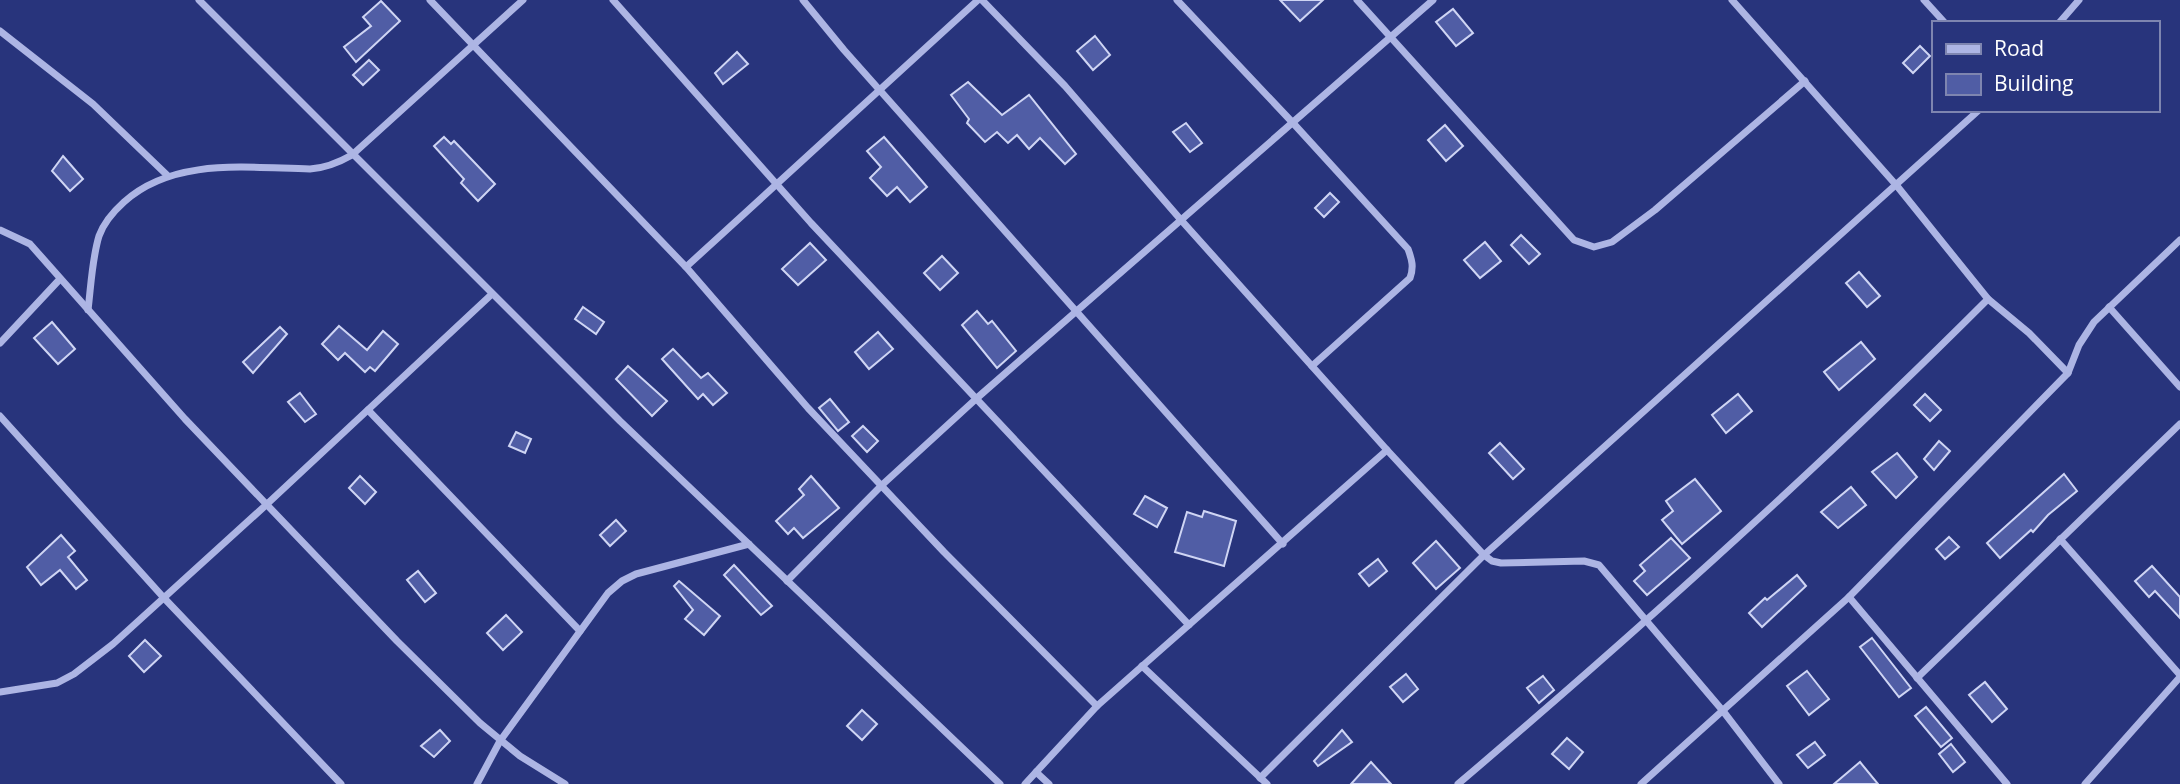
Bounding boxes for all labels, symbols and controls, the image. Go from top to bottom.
legend [1932,21,2159,112]
text: Road [1994,34,2044,62]
text: Building [1994,69,2073,97]

